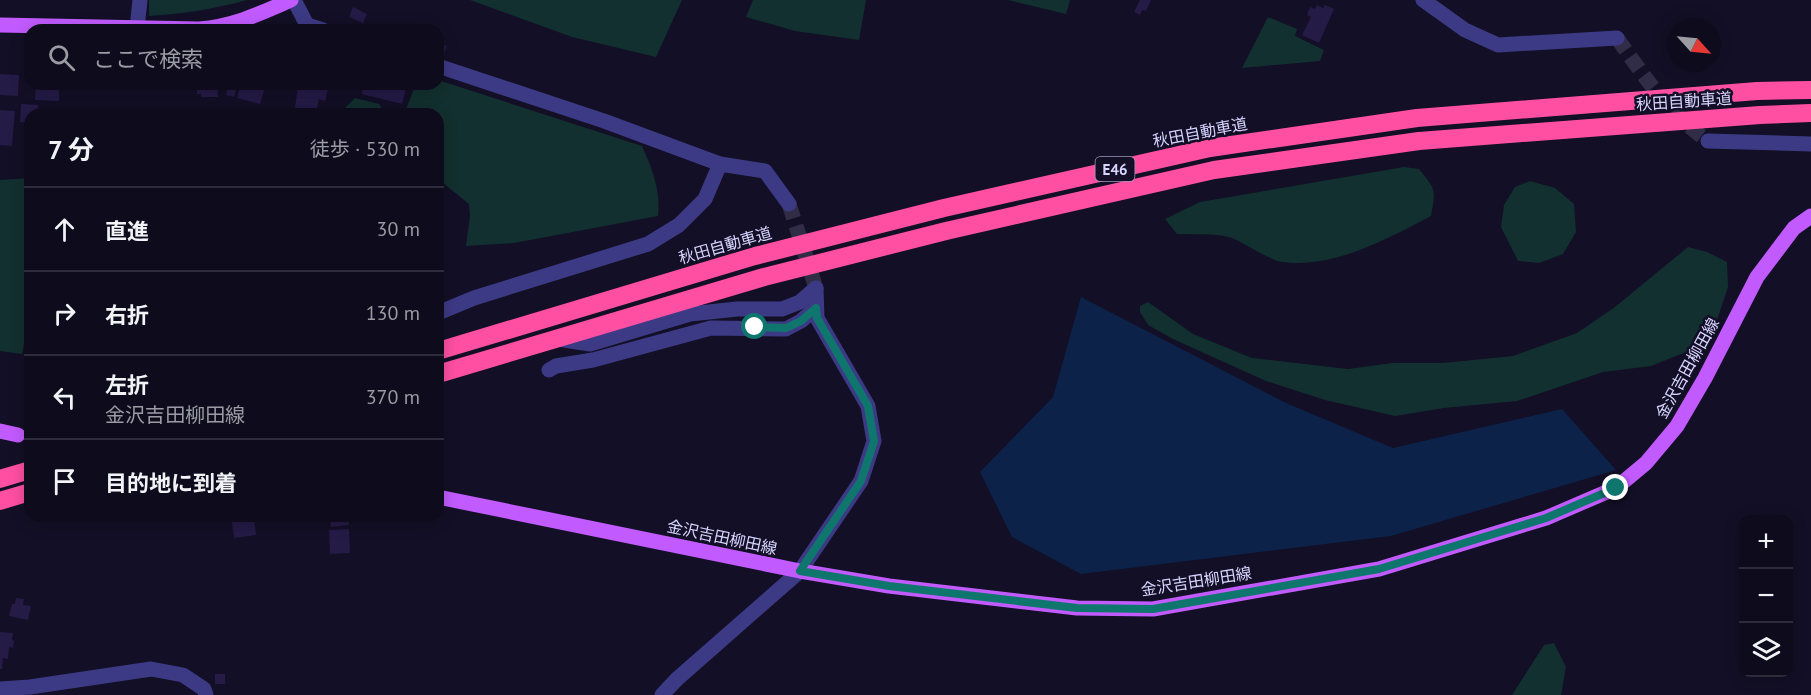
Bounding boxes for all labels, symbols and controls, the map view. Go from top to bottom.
north arrow [1667,18,1721,72]
search box [24,24,444,90]
icon: search [45,41,78,74]
text: ここで検索 [93,45,203,73]
street label: 秋田自動車道 [1635,88,1733,114]
street label: 秋田自動車道 [1151,113,1249,151]
text: 7 分 [48,133,94,166]
text: 徒歩 · 530 m [310,136,420,162]
road number: E46 [1096,157,1134,181]
icon: ahead [48,213,81,246]
text: 30 m [377,216,420,242]
text: 直進 [105,217,149,245]
street label: 秋田自動車道 [676,222,774,268]
icon: right [48,297,81,330]
text: 130 m [366,300,420,326]
text: 右折 [105,301,149,329]
route start [741,313,767,339]
street label: 金沢吉田柳田線 [1651,314,1723,422]
text: 左折 [105,371,149,399]
icon: left [48,381,81,414]
text: 370 m [366,384,420,410]
text: 金沢吉田柳田線 [105,402,245,428]
icon: arrive [48,465,81,498]
text: 目的地に到着 [105,469,237,497]
route end [1602,474,1628,500]
map controls [1739,515,1793,677]
button: + [1739,515,1793,569]
street label: 金沢吉田柳田線 [665,516,779,558]
street label: 金沢吉田柳田線 [1139,562,1253,600]
button: − [1739,569,1793,623]
button: layers [1739,623,1793,677]

